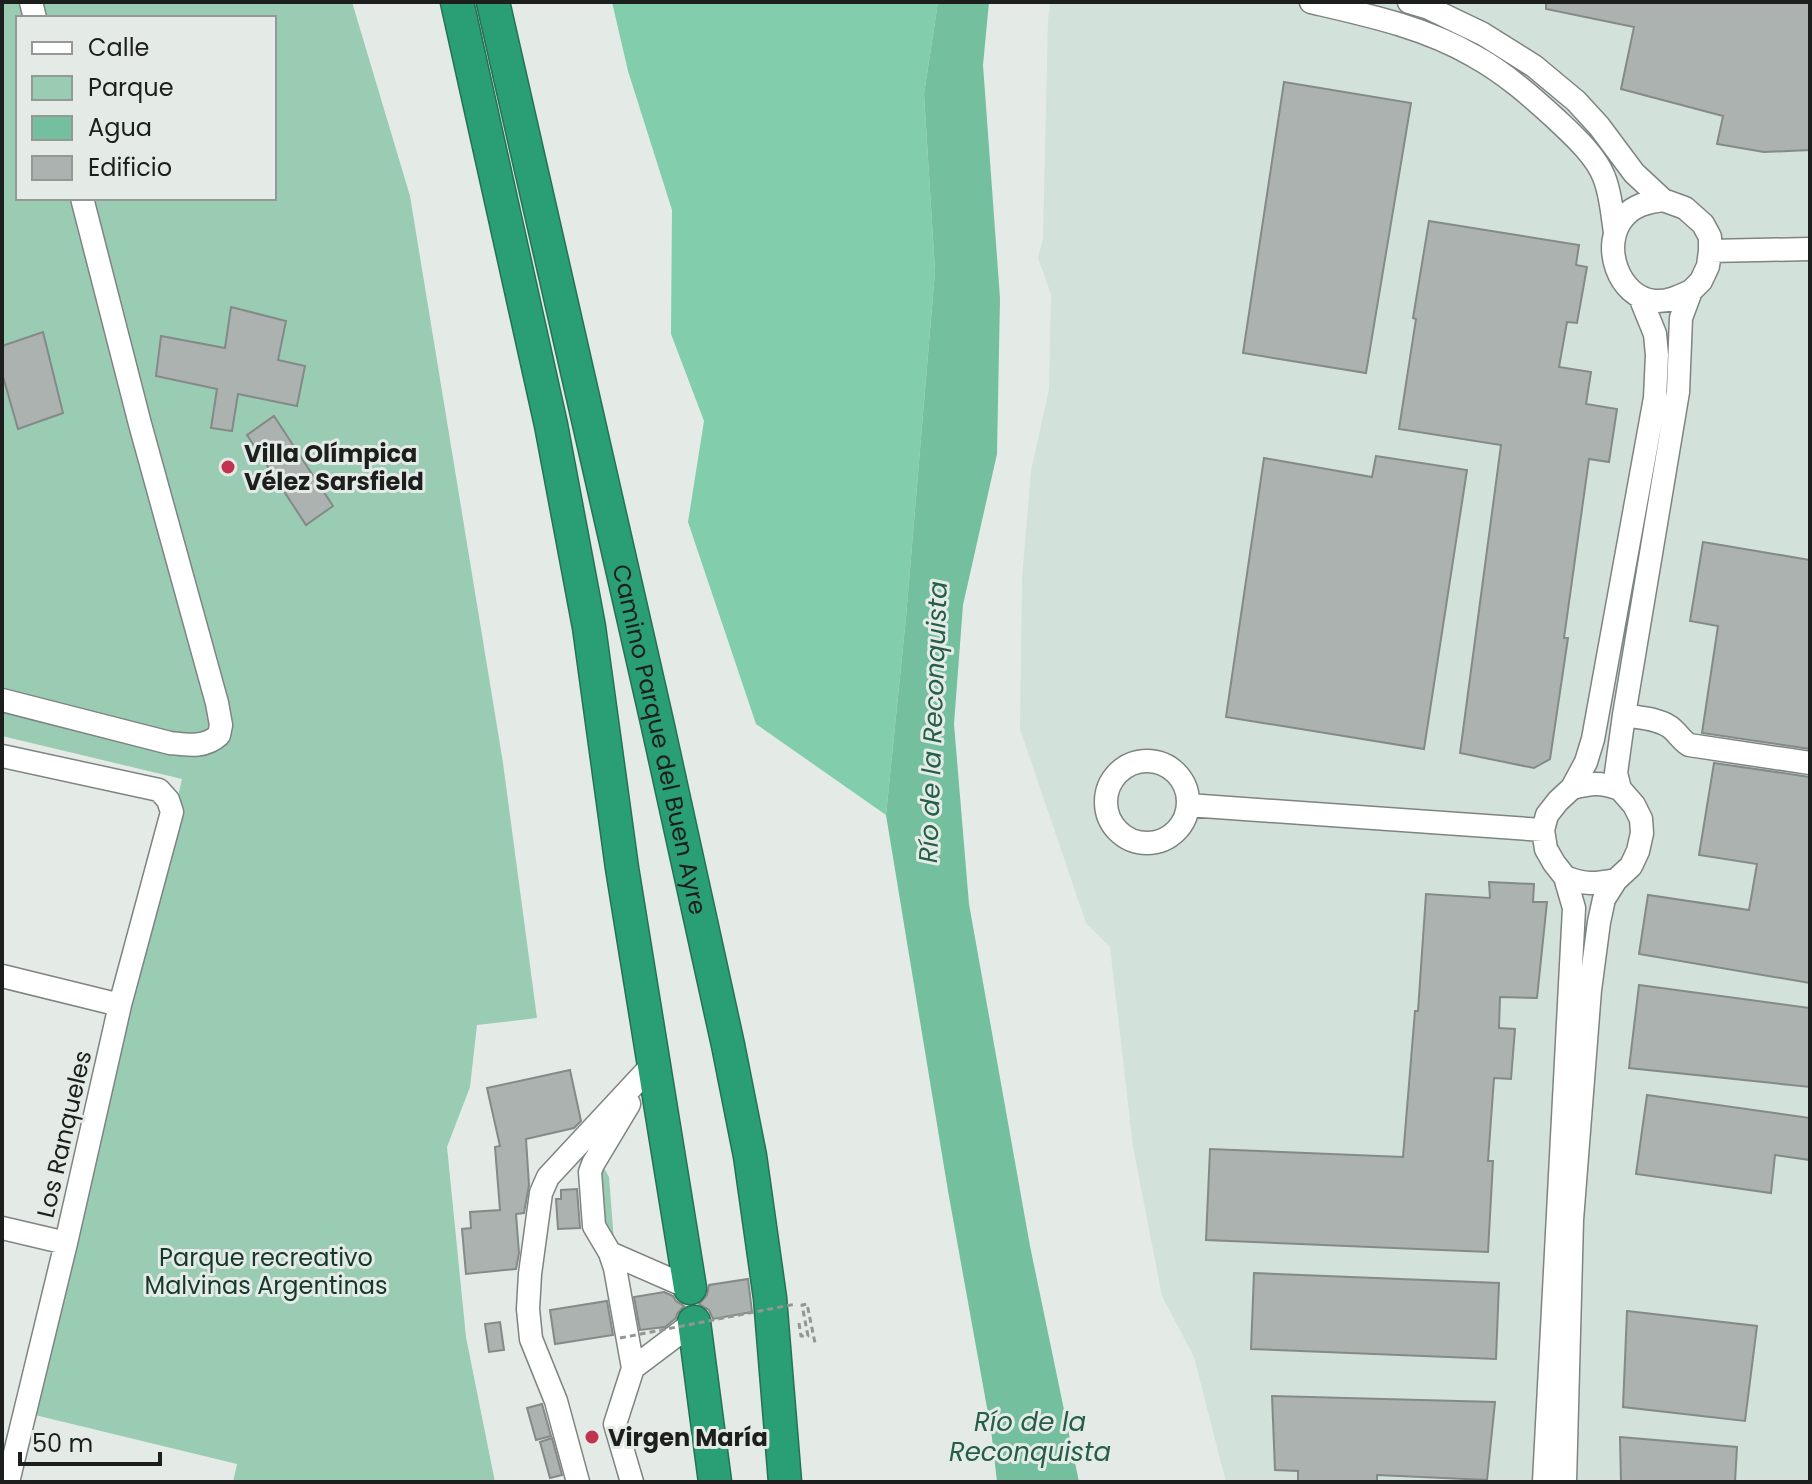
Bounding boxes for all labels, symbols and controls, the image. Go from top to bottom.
legend [16,16,276,200]
text: Calle [88,31,149,64]
text: Parque [88,71,174,104]
text: Agua [88,111,152,144]
text: Edificio [88,151,172,184]
place label: Villa Olímpica Vélez Sarsfield [244,437,424,498]
marker: Villa Olímpica Vélez Sarsfield [219,458,237,476]
street label: Camino Parque del Buen Ayre [605,561,715,918]
water label: Río de la Reconquista [910,580,956,864]
street label: Los Ranqueles [29,1047,99,1221]
park label: Parque recreativo Malvinas Argentinas [144,1241,388,1302]
water label: Río de la Reconquista [949,1404,1111,1470]
scale bar [20,1416,160,1466]
place label: Virgen María [608,1421,768,1454]
text: 50 m [32,1427,93,1460]
marker: Virgen María [583,1428,601,1446]

